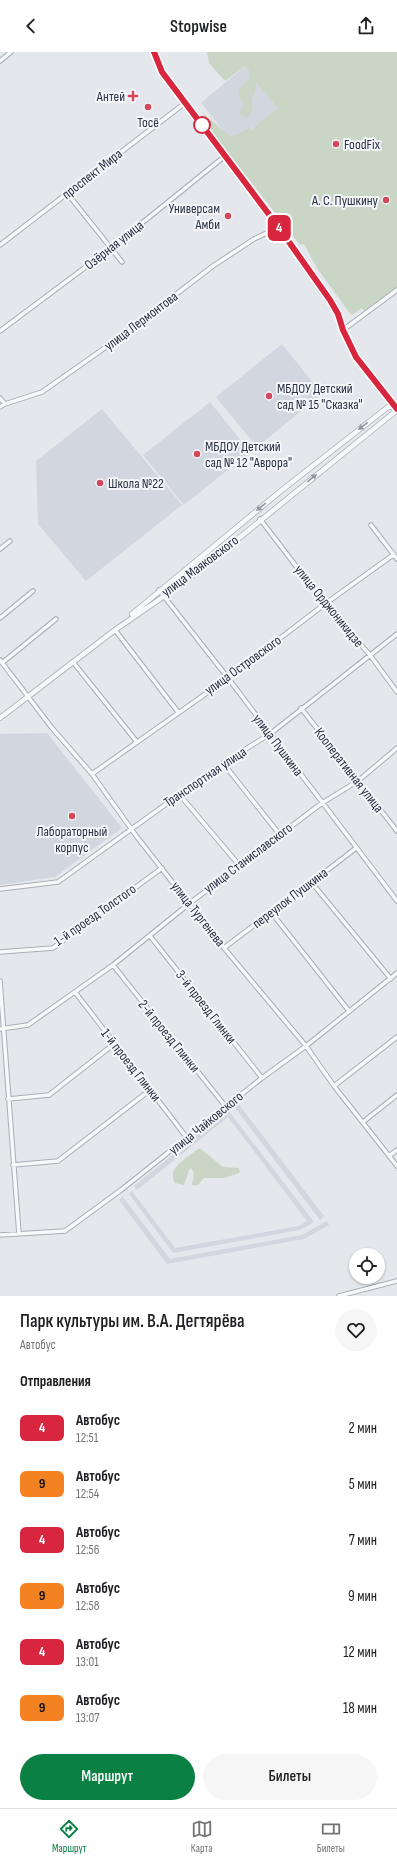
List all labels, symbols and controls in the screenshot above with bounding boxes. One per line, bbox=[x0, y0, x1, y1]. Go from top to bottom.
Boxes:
icon: back bbox=[20, 15, 42, 37]
icon: share bbox=[355, 15, 377, 37]
text: Stopwise bbox=[170, 16, 227, 37]
place label: Антей bbox=[96, 88, 125, 105]
marker: Антей bbox=[128, 91, 138, 101]
marker: Тосё bbox=[143, 102, 153, 112]
place label: Тосё bbox=[137, 114, 159, 131]
unlabelled marker bbox=[193, 116, 211, 134]
place label: FoodFix bbox=[344, 136, 381, 153]
marker: FoodFix bbox=[331, 139, 341, 149]
street label: проспект Мира bbox=[58, 145, 126, 203]
place label: А. С. Пушкину bbox=[311, 192, 379, 209]
marker: А. С. Пушкину bbox=[381, 195, 391, 205]
place label: Универсам Амби bbox=[169, 200, 220, 233]
marker: Универсам Амби bbox=[223, 211, 233, 221]
line badge: 4 bbox=[266, 215, 292, 241]
street label: Озёрная улица bbox=[81, 217, 147, 273]
text: 4 bbox=[276, 219, 282, 236]
street label: улица Лермонтова bbox=[101, 288, 181, 354]
place label: МБДОУ Детский сад № 15 "Сказка" bbox=[277, 380, 363, 413]
marker: МБДОУ Детский сад № 15 "Сказка" bbox=[264, 391, 274, 401]
one-way arrow bbox=[358, 422, 369, 431]
place label: МБДОУ Детский сад № 12 "Аврора" bbox=[205, 438, 292, 471]
marker: МБДОУ Детский сад № 12 "Аврора" bbox=[192, 449, 202, 459]
one-way arrow bbox=[306, 474, 317, 482]
place label: Школа №22 bbox=[108, 475, 164, 492]
marker: Школа №22 bbox=[95, 478, 105, 488]
one-way arrow bbox=[256, 502, 266, 511]
street label: улица Маяковского bbox=[158, 531, 242, 600]
street label: улица Орджоникидзе bbox=[291, 561, 367, 651]
street label: улица Островского bbox=[201, 631, 285, 699]
street label: улица Пушкина bbox=[249, 711, 307, 779]
street label: Кооперативная улица bbox=[311, 724, 387, 816]
street label: Транспортная улица bbox=[160, 743, 250, 811]
marker: Лабораторный корпус bbox=[67, 811, 77, 821]
street label: улица Станиславского bbox=[200, 819, 296, 897]
place label: Лабораторный корпус bbox=[37, 823, 107, 856]
street label: переулок Пушкина bbox=[249, 864, 331, 932]
street label: улица Тургенева bbox=[167, 878, 229, 950]
street label: 1-й проезд Толстого bbox=[51, 880, 140, 950]
street label: 3-й проезд Глинки bbox=[172, 967, 240, 1047]
street label: 2-й проезд Глинки bbox=[135, 996, 204, 1076]
street label: 1-й проезд Глинки bbox=[97, 1025, 165, 1105]
street label: улица Чайковского bbox=[165, 1088, 247, 1158]
map controls bbox=[349, 1248, 385, 1284]
button: locate bbox=[349, 1248, 385, 1284]
button: heart bbox=[335, 1309, 377, 1351]
text: Парк культуры им. В.А. Дегтярёва bbox=[20, 1310, 245, 1333]
text: Автобус bbox=[20, 1337, 56, 1353]
text: Отправления bbox=[20, 1372, 91, 1391]
text: Автобус bbox=[76, 1411, 120, 1430]
text: 4 bbox=[39, 1419, 45, 1436]
text: 2 мин bbox=[349, 1419, 377, 1438]
text: 12:51 bbox=[76, 1430, 98, 1446]
text: Автобус bbox=[76, 1467, 120, 1486]
text: 9 bbox=[39, 1475, 45, 1492]
text: 5 мин bbox=[349, 1475, 377, 1494]
text: 12:54 bbox=[76, 1486, 99, 1502]
text: Автобус bbox=[76, 1523, 120, 1542]
text: 4 bbox=[39, 1531, 45, 1548]
text: 7 мин bbox=[349, 1531, 377, 1550]
text: 12:56 bbox=[76, 1542, 99, 1558]
text: Автобус bbox=[76, 1579, 120, 1598]
text: 9 bbox=[39, 1587, 45, 1604]
text: 9 мин bbox=[348, 1587, 377, 1606]
text: 12:58 bbox=[76, 1598, 99, 1614]
text: Автобус bbox=[76, 1635, 120, 1654]
text: 4 bbox=[39, 1643, 45, 1660]
text: 12 мин bbox=[343, 1643, 377, 1662]
text: 13:01 bbox=[76, 1654, 99, 1670]
text: Автобус bbox=[76, 1691, 120, 1710]
text: 9 bbox=[39, 1699, 45, 1716]
text: 18 мин bbox=[343, 1699, 377, 1718]
text: 13:07 bbox=[76, 1710, 99, 1726]
button: Маршрут bbox=[20, 1754, 195, 1800]
button: Билеты bbox=[203, 1754, 377, 1800]
tab: Маршрут bbox=[52, 1818, 87, 1855]
tab: Карта bbox=[191, 1818, 213, 1855]
tab: Билеты bbox=[317, 1818, 345, 1855]

